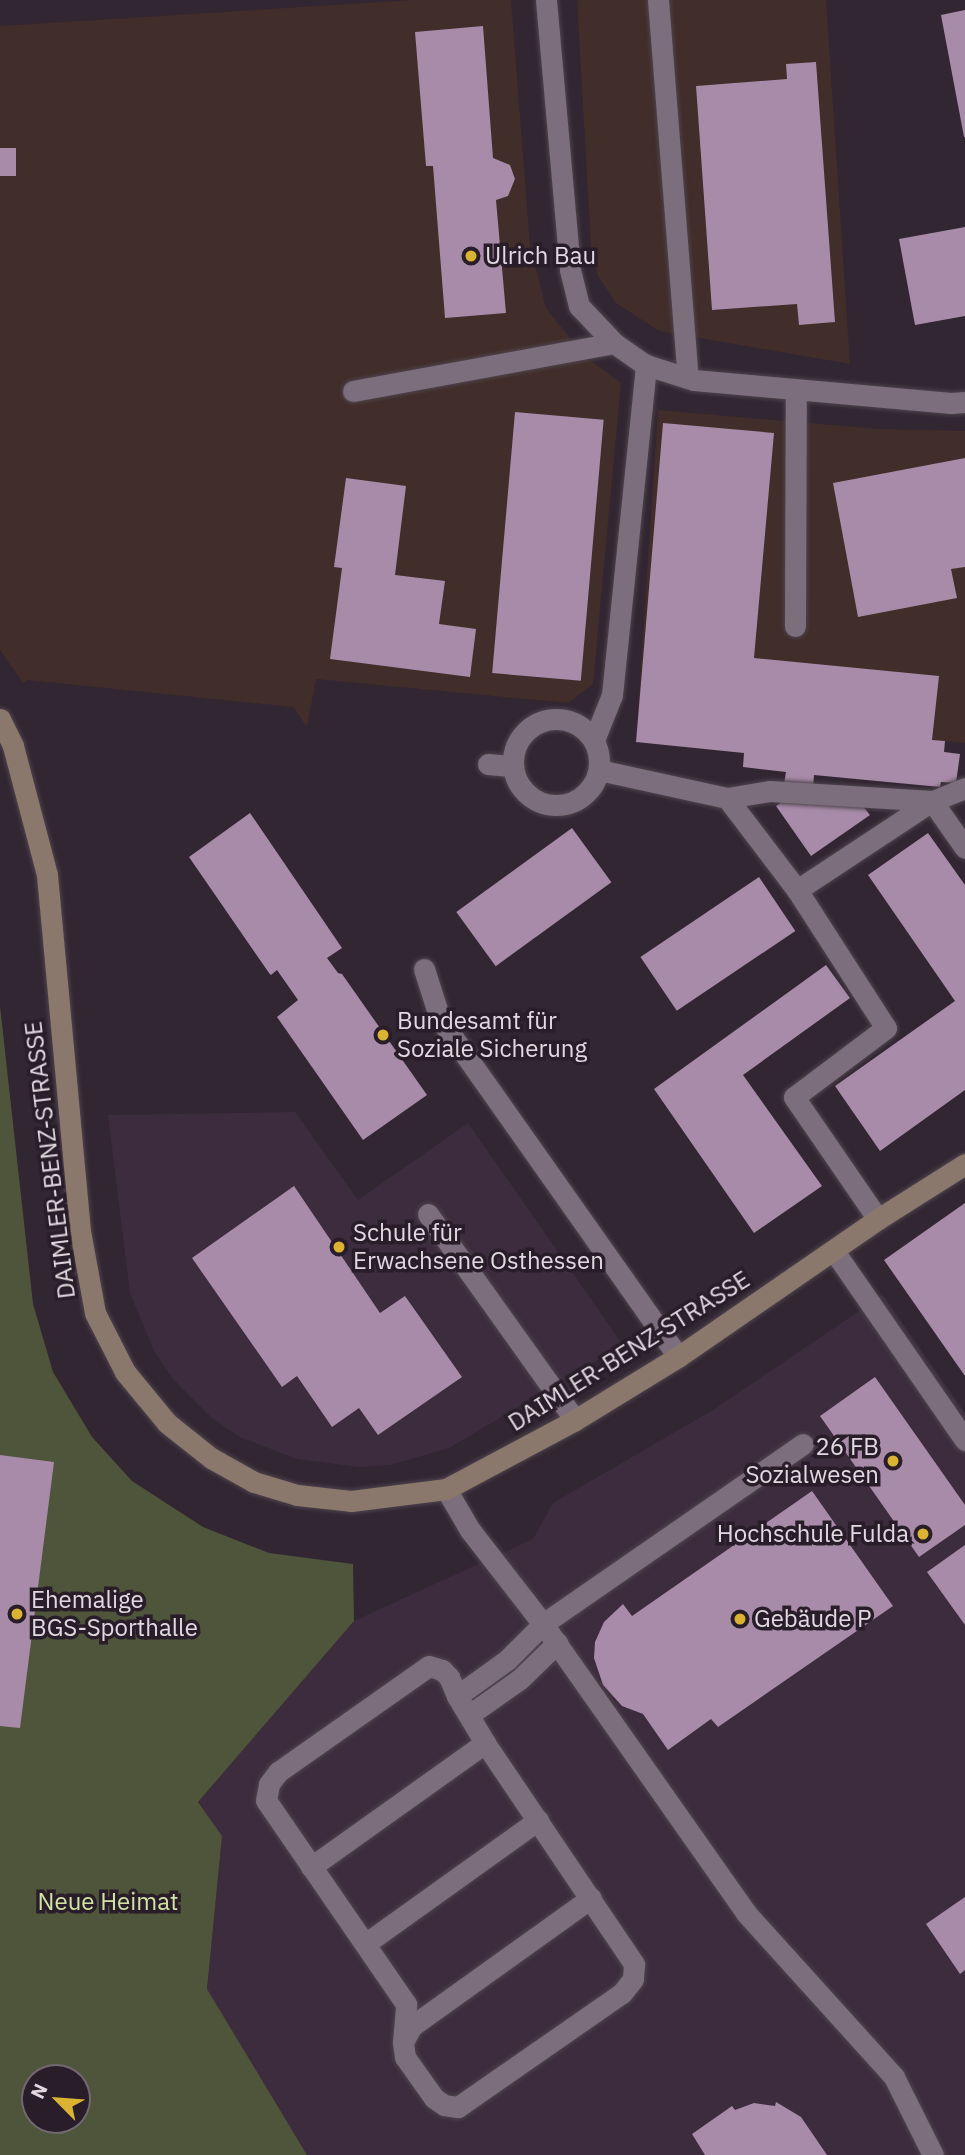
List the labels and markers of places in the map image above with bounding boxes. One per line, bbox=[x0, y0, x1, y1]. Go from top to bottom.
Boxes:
place label: Ulrich Bau bbox=[485, 242, 596, 270]
marker: Ulrich Bau bbox=[463, 248, 479, 264]
place label: Bundesamt für Soziale Sicherung bbox=[397, 1007, 587, 1063]
marker: Bundesamt für Soziale Sicherung bbox=[375, 1027, 391, 1043]
place label: Schule für Erwachsene Osthessen bbox=[353, 1219, 604, 1275]
marker: Schule für Erwachsene Osthessen bbox=[331, 1239, 347, 1255]
place label: 26 FB Sozialwesen bbox=[745, 1433, 879, 1489]
marker: 26 FB Sozialwesen bbox=[885, 1453, 901, 1469]
place label: Hochschule Fulda bbox=[717, 1520, 909, 1548]
marker: Hochschule Fulda bbox=[915, 1526, 931, 1542]
place label: Ehemalige BGS-Sporthalle bbox=[31, 1586, 198, 1642]
place label: Gebäude P bbox=[754, 1605, 872, 1633]
marker: Ehemalige BGS-Sporthalle bbox=[9, 1606, 25, 1622]
marker: Gebäude P bbox=[732, 1611, 748, 1627]

